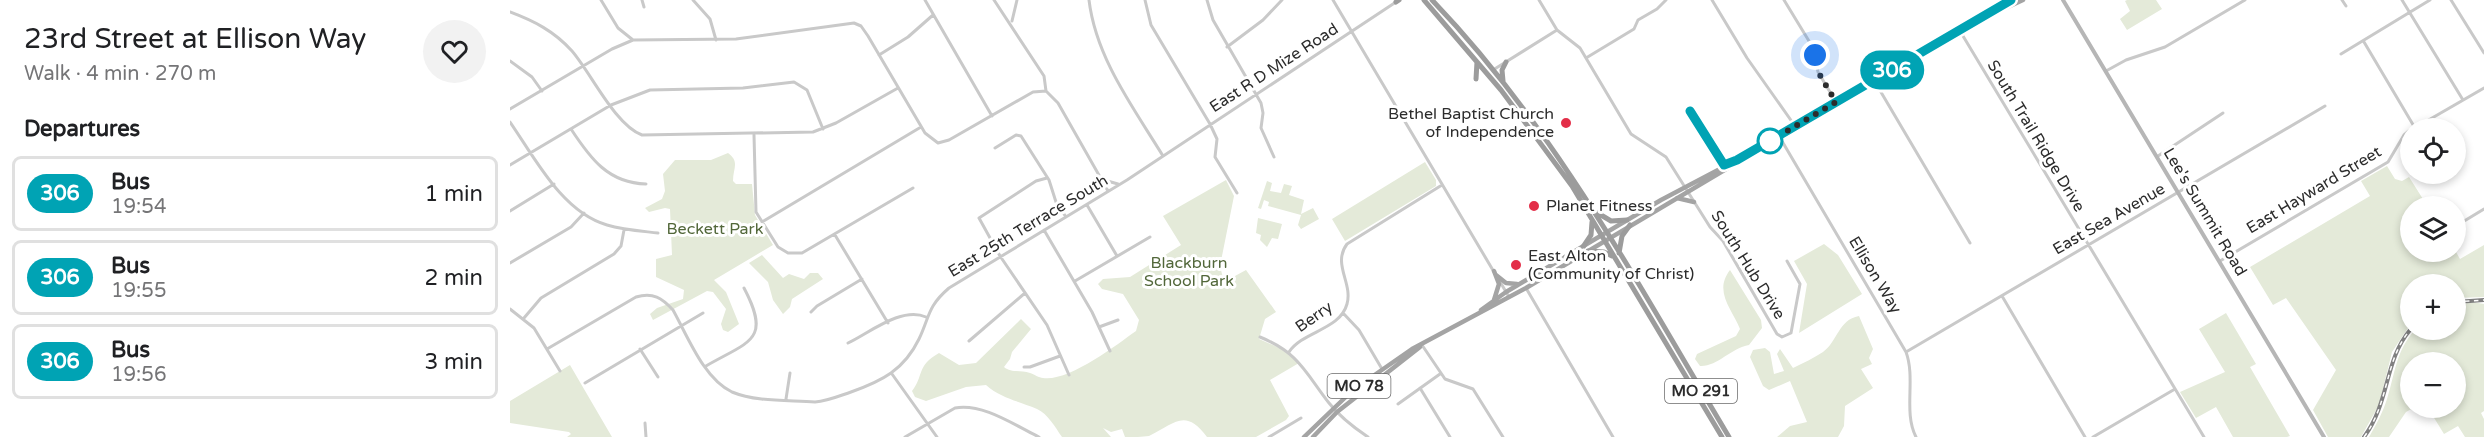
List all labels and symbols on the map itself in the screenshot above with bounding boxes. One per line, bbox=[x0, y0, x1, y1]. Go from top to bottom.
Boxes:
street label: East R D Mize Road bbox=[1206, 19, 1342, 117]
your location bbox=[1800, 40, 1830, 70]
line badge: 306 bbox=[1858, 50, 1926, 90]
street label: South Trail Ridge Drive bbox=[1983, 56, 2089, 216]
place label: Bethel Baptist Church of Independence bbox=[1388, 104, 1554, 142]
marker: Bethel Baptist Church of Independence bbox=[1559, 116, 1573, 130]
unlabelled marker bbox=[1757, 128, 1783, 154]
street label: East Hayward Street bbox=[2243, 142, 2385, 238]
street label: Lee's Summit Road bbox=[2159, 144, 2251, 280]
street label: East 25th Terrace South bbox=[944, 170, 1112, 282]
street label: East Sea Avenue bbox=[2049, 179, 2169, 259]
place label: Planet Fitness bbox=[1546, 196, 1653, 216]
marker: Planet Fitness bbox=[1527, 199, 1541, 213]
street label: South Hub Drive bbox=[1706, 207, 1790, 323]
park label: Beckett Park bbox=[667, 219, 764, 239]
street label: Ellison Way bbox=[1844, 233, 1906, 318]
place label: East Alton (Community of Christ) bbox=[1528, 246, 1694, 284]
park label: Blackburn School Park bbox=[1144, 253, 1234, 291]
marker: East Alton (Community of Christ) bbox=[1509, 258, 1523, 272]
street label: Berry bbox=[1292, 297, 1337, 337]
road number: MO 78 bbox=[1328, 374, 1390, 398]
road number: MO 291 bbox=[1665, 379, 1737, 403]

